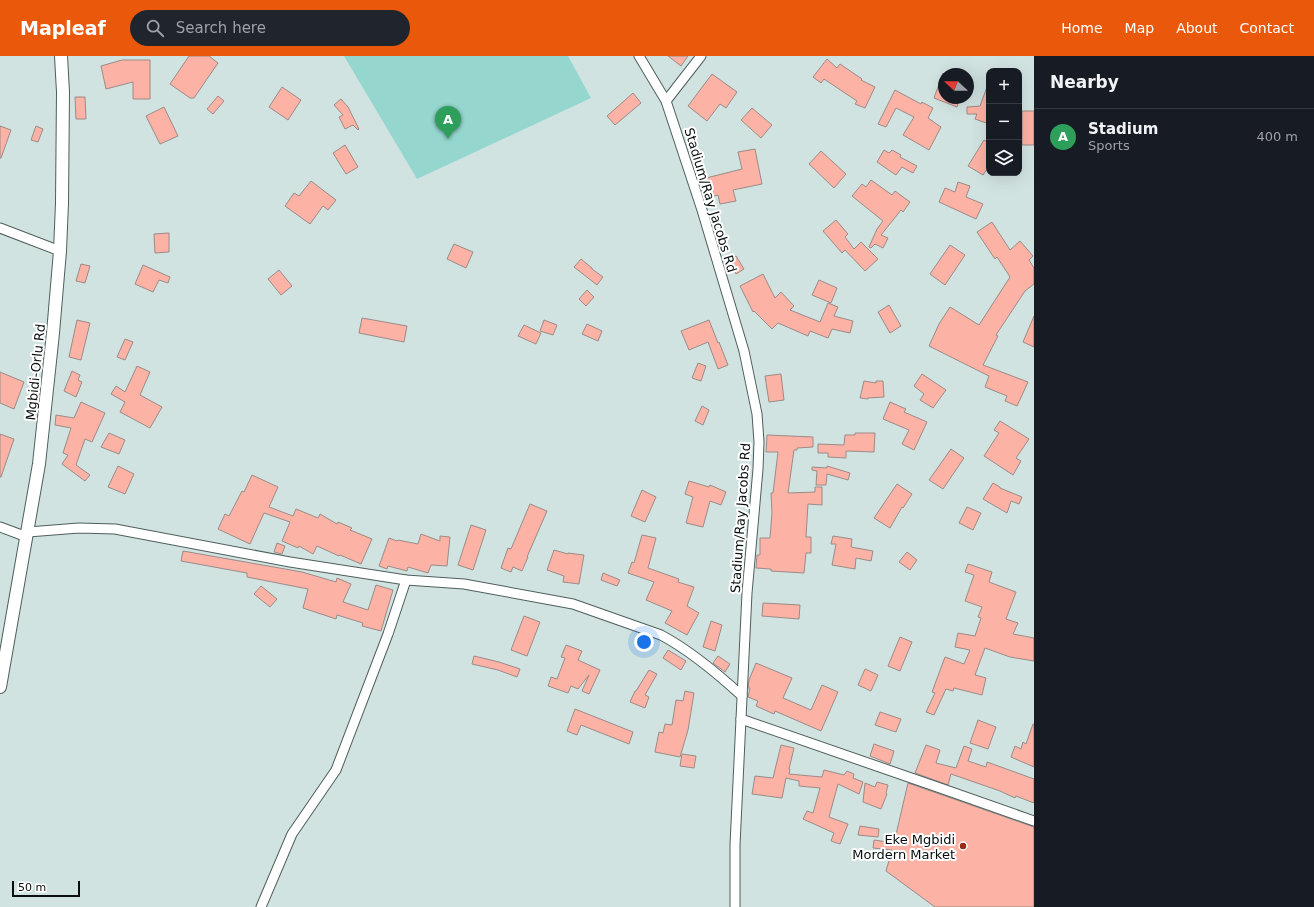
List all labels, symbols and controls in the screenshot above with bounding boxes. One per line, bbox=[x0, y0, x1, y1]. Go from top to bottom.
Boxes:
search box bbox=[130, 10, 410, 46]
text: Mapleaf bbox=[20, 17, 106, 39]
icon: search bbox=[144, 17, 166, 39]
text: Search here bbox=[176, 19, 266, 37]
text: Home bbox=[1061, 20, 1103, 36]
text: Map bbox=[1125, 20, 1154, 36]
text: About bbox=[1176, 20, 1218, 36]
text: Contact bbox=[1240, 20, 1294, 36]
north arrow bbox=[938, 68, 974, 104]
map controls bbox=[986, 68, 1022, 176]
button: + bbox=[986, 68, 1022, 104]
text: Nearby bbox=[1050, 72, 1119, 92]
button: − bbox=[986, 104, 1022, 140]
pin: A bbox=[435, 106, 461, 139]
text: Stadium bbox=[1088, 120, 1158, 138]
street label: Stadium/Ray Jacobs Rd bbox=[681, 126, 740, 274]
text: A bbox=[1058, 129, 1068, 144]
text: 400 m bbox=[1256, 129, 1298, 144]
text: Sports bbox=[1088, 138, 1130, 153]
button: layers bbox=[986, 140, 1022, 176]
street label: Mgbidi-Orlu Rd bbox=[23, 323, 48, 421]
street label: Stadium/Ray Jacobs Rd bbox=[728, 443, 753, 594]
your location bbox=[634, 632, 654, 652]
place label: Eke Mgbidi Mordern Market bbox=[852, 832, 955, 862]
marker: Eke Mgbidi Mordern Market bbox=[958, 841, 968, 851]
scale bar bbox=[12, 879, 80, 898]
text: 50 m bbox=[18, 881, 46, 894]

